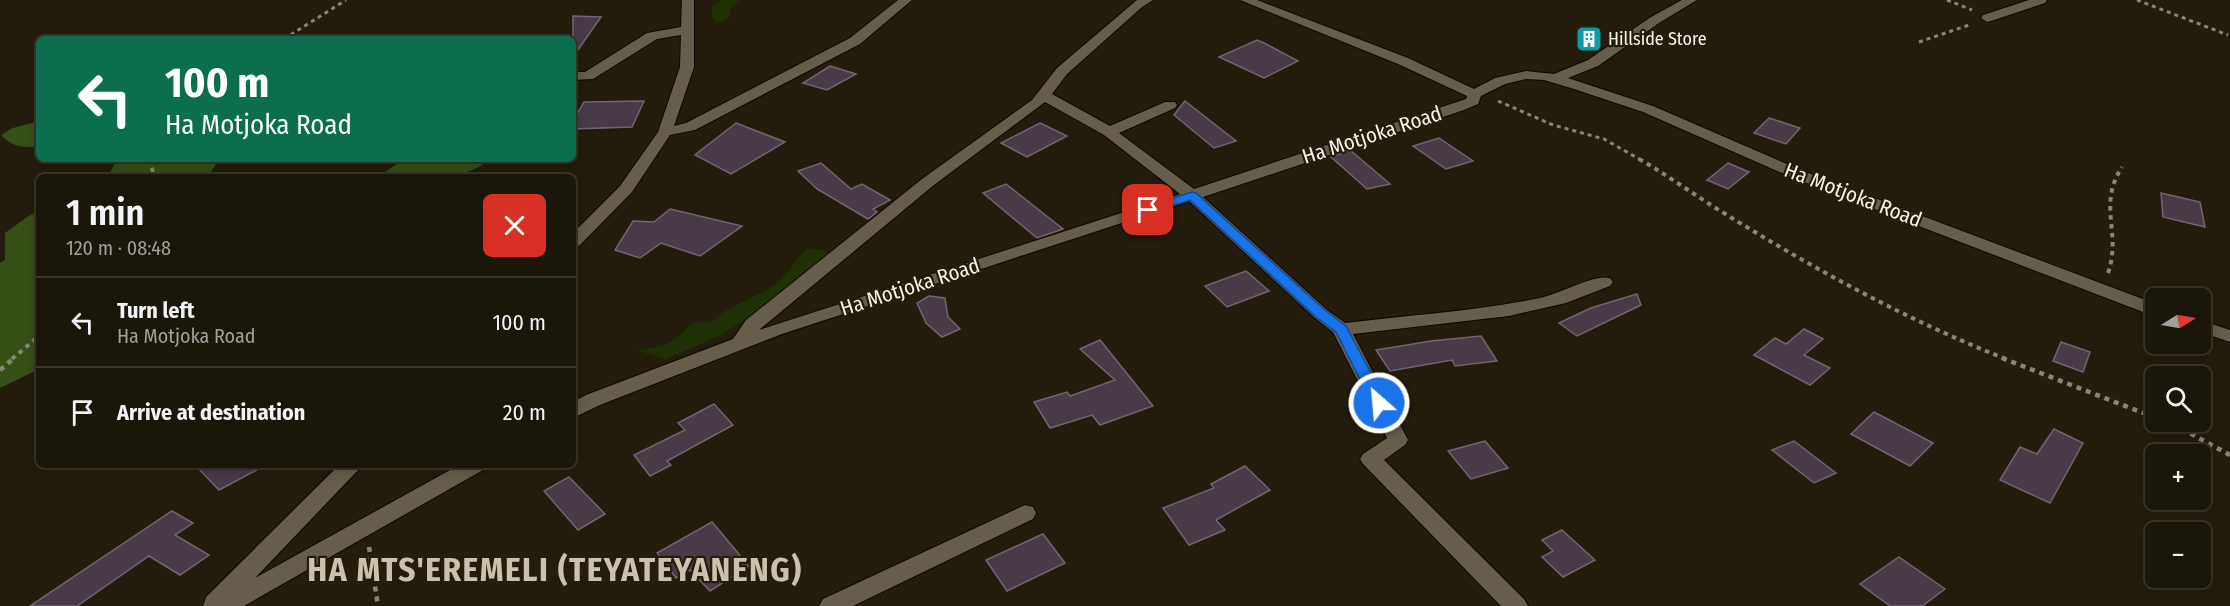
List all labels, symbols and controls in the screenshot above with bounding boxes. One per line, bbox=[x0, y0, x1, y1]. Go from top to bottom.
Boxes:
building icon: Hillside Store bbox=[1574, 24, 1604, 54]
place label: Hillside Store bbox=[1608, 28, 1707, 50]
text: 100 m bbox=[165, 58, 269, 108]
icon: left bbox=[66, 60, 144, 138]
street label: Ha Motjoka Road bbox=[1299, 100, 1445, 170]
text: Ha Motjoka Road bbox=[165, 109, 352, 141]
street label: Ha Motjoka Road bbox=[1780, 157, 1926, 233]
pin bbox=[1122, 184, 1173, 235]
text: 1 min bbox=[66, 191, 144, 235]
icon: arrive bbox=[1131, 193, 1164, 226]
button: close bbox=[483, 194, 546, 257]
text: 120 m · 08:48 bbox=[66, 236, 171, 260]
street label: Ha Motjoka Road bbox=[837, 252, 983, 322]
north arrow bbox=[2145, 288, 2211, 354]
map controls bbox=[2145, 288, 2211, 588]
text: Turn left bbox=[117, 297, 195, 324]
icon: left bbox=[66, 306, 99, 339]
text: 100 m bbox=[492, 309, 546, 336]
text: Ha Motjoka Road bbox=[117, 324, 255, 348]
button: search bbox=[2145, 366, 2211, 432]
position arrow bbox=[1347, 371, 1411, 435]
icon: arrive bbox=[66, 396, 99, 429]
text: Arrive at destination bbox=[117, 399, 305, 426]
text: 20 m bbox=[503, 399, 546, 426]
button: + bbox=[2145, 444, 2211, 510]
button: − bbox=[2145, 522, 2211, 588]
district label: HA MTS'EREMELI (TEYATEYANENG) bbox=[307, 550, 803, 590]

